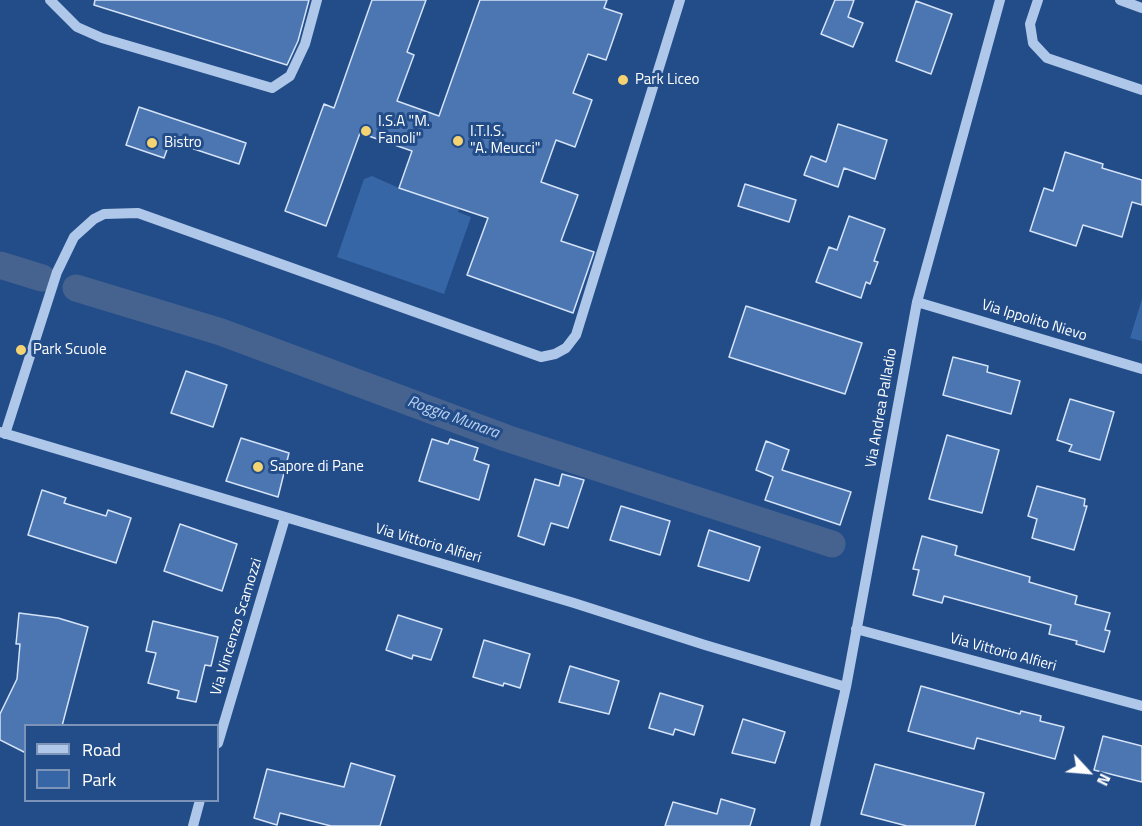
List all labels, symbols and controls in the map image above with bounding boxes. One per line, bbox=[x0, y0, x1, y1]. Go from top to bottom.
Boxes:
place label: Park Liceo bbox=[635, 71, 699, 89]
marker: Park Liceo bbox=[616, 73, 630, 87]
place label: I.S.A "M. Fanoli" bbox=[378, 113, 430, 148]
place label: I.T.I.S. "A. Meucci" bbox=[470, 123, 540, 158]
marker: I.S.A "M. Fanoli" bbox=[359, 124, 373, 138]
place label: Bistro bbox=[164, 134, 202, 152]
marker: I.T.I.S. "A. Meucci" bbox=[451, 134, 465, 148]
marker: Bistro bbox=[145, 136, 159, 150]
street label: Via Ippolito Nievo bbox=[979, 296, 1089, 346]
place label: Park Scuole bbox=[33, 341, 107, 359]
marker: Park Scuole bbox=[14, 343, 28, 357]
street label: Via Andrea Palladio bbox=[863, 347, 901, 469]
water label: Roggia Munara bbox=[405, 393, 501, 443]
place label: Sapore di Pane bbox=[270, 458, 364, 476]
marker: Sapore di Pane bbox=[251, 460, 265, 474]
street label: Via Vittorio Alfieri bbox=[373, 520, 483, 568]
street label: Via Vincenzo Scamozzi bbox=[208, 556, 266, 698]
street label: Via Vittorio Alfieri bbox=[948, 630, 1058, 676]
legend bbox=[24, 724, 219, 802]
text: Road bbox=[82, 736, 121, 763]
north arrow bbox=[1058, 742, 1118, 802]
text: Park bbox=[82, 766, 116, 793]
text: N bbox=[1091, 770, 1117, 790]

